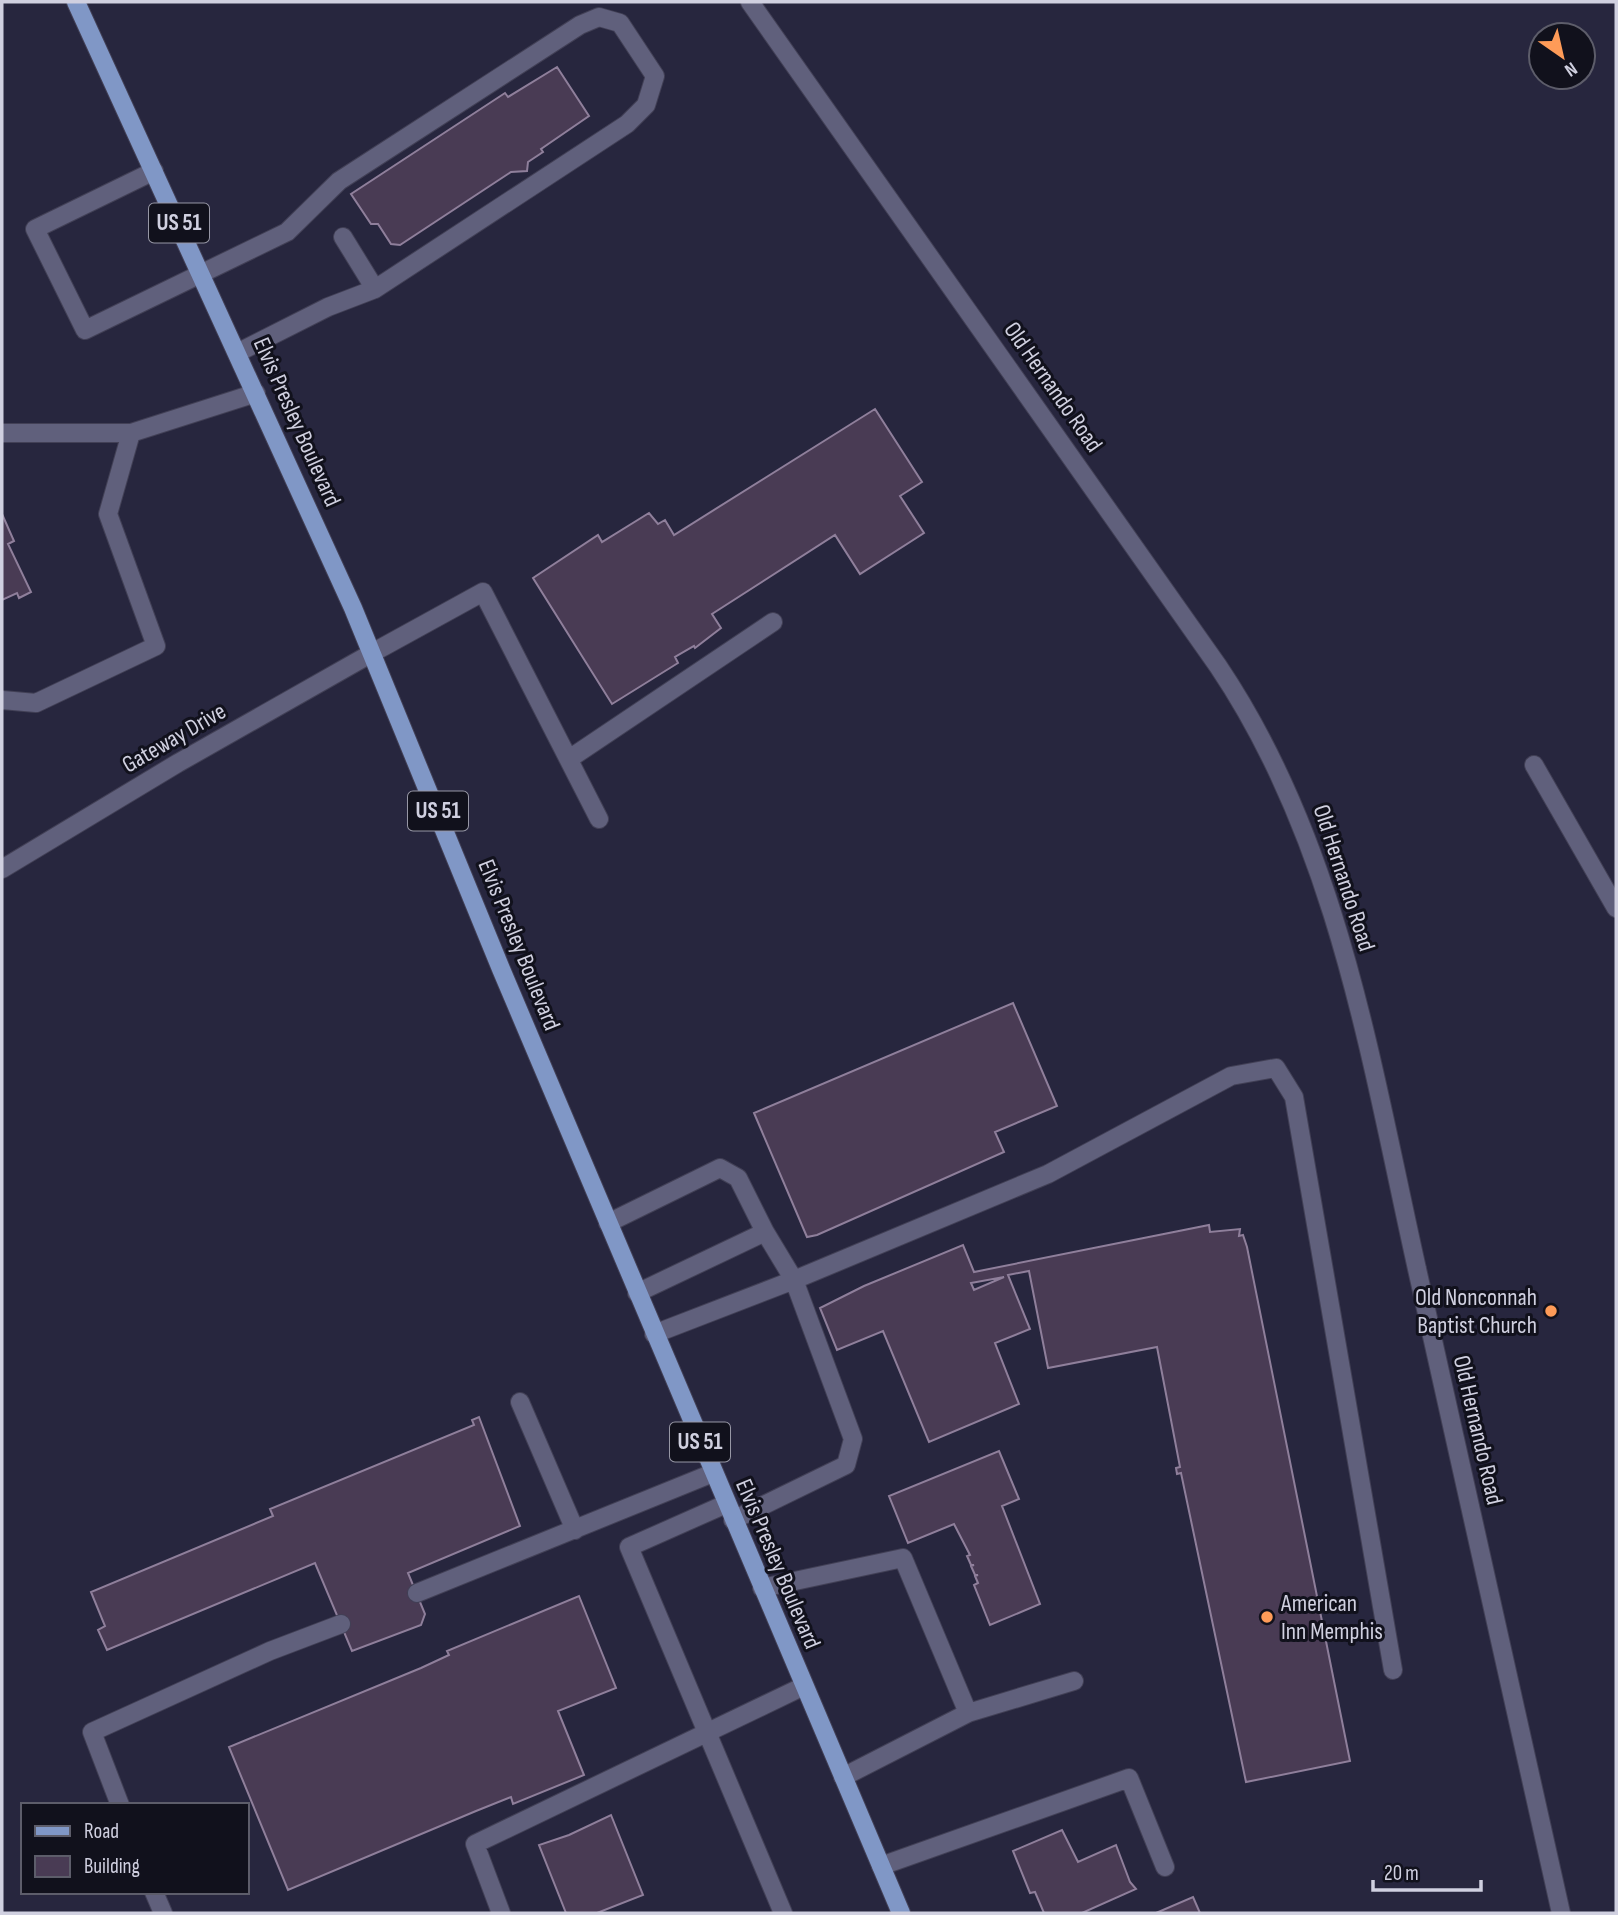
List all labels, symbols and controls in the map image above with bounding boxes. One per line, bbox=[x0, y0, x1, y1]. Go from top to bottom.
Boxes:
north arrow bbox=[1527, 21, 1597, 91]
text: N bbox=[1560, 56, 1581, 81]
road number: US 51 bbox=[149, 204, 209, 243]
street label: Old Hernando Road bbox=[997, 316, 1109, 458]
street label: Elvis Presley Boulevard bbox=[247, 333, 347, 511]
street label: Gateway Drive bbox=[117, 697, 231, 779]
road number: US 51 bbox=[408, 792, 468, 831]
street label: Old Hernando Road bbox=[1307, 801, 1381, 955]
street label: Elvis Presley Boulevard bbox=[472, 855, 566, 1035]
place label: Old Nonconnah Baptist Church bbox=[1415, 1283, 1537, 1340]
marker: Old Nonconnah Baptist Church bbox=[1543, 1303, 1559, 1319]
street label: Old Hernando Road bbox=[1447, 1352, 1509, 1508]
road number: US 51 bbox=[670, 1422, 730, 1462]
street label: Elvis Presley Boulevard bbox=[729, 1475, 827, 1653]
place label: American Inn Memphis bbox=[1280, 1589, 1383, 1646]
marker: American Inn Memphis bbox=[1259, 1609, 1275, 1625]
legend bbox=[21, 1803, 248, 1894]
text: Road bbox=[84, 1819, 119, 1844]
scale bar bbox=[1373, 1848, 1482, 1892]
text: Building bbox=[84, 1854, 140, 1879]
text: 20 m bbox=[1384, 1861, 1419, 1886]

